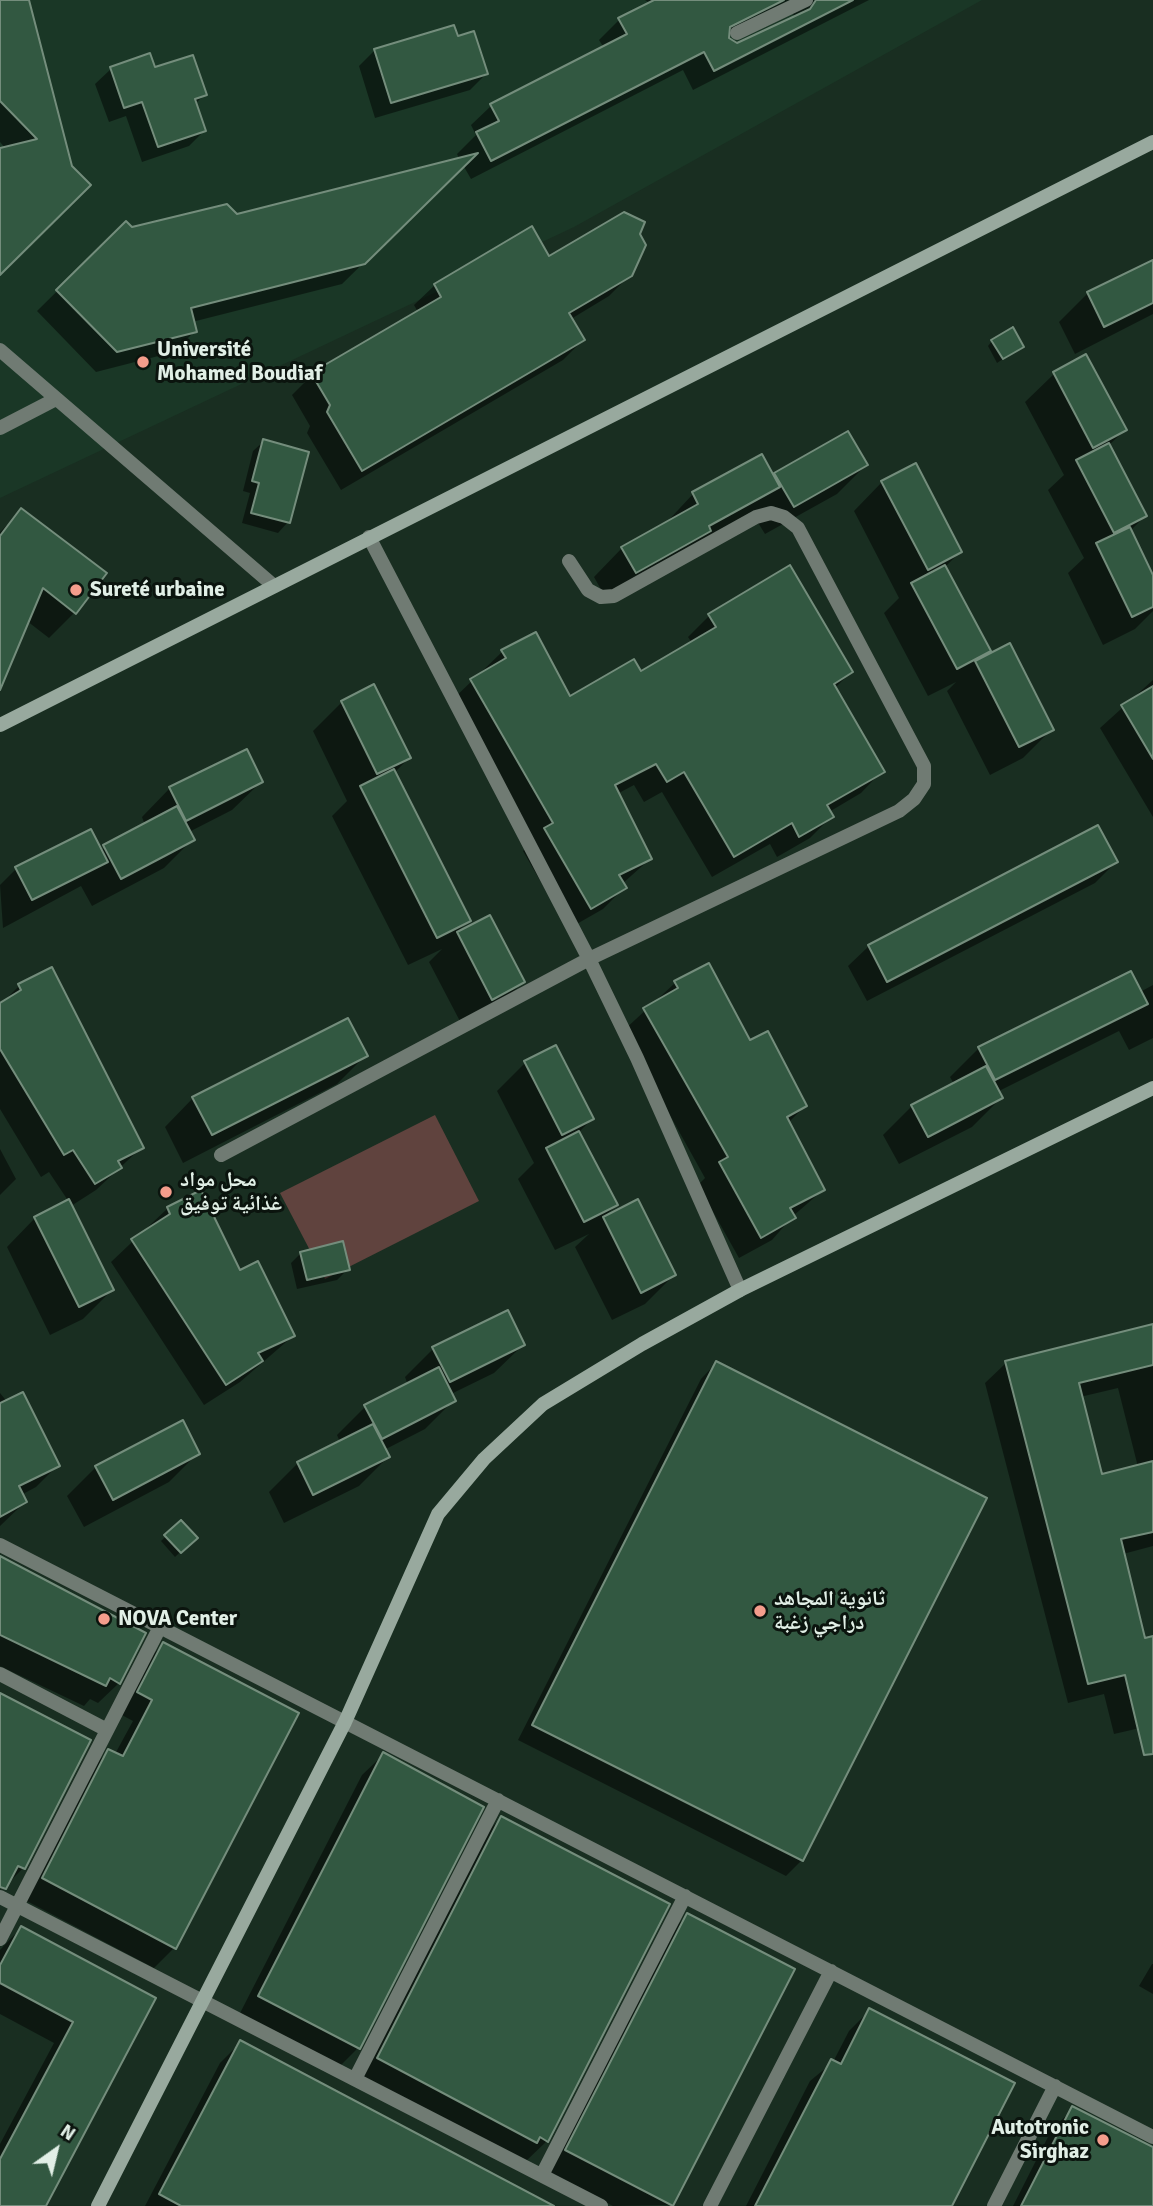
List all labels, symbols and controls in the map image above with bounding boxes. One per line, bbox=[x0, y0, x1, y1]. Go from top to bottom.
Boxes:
place label: Université Mohamed Boudiaf bbox=[157, 337, 322, 387]
marker: Université Mohamed Boudiaf bbox=[135, 354, 151, 370]
place label: Sureté urbaine bbox=[90, 577, 225, 603]
marker: Sureté urbaine bbox=[68, 582, 84, 598]
place label: محل مواد غذائية توفيق bbox=[180, 1167, 282, 1217]
marker: محل مواد غذائية توفيق bbox=[158, 1184, 174, 1200]
place label: ثانوية المجاهد دراجي زغبة bbox=[774, 1586, 885, 1636]
marker: ثانوية المجاهد دراجي زغبة bbox=[752, 1603, 768, 1619]
place label: NOVA Center bbox=[118, 1606, 237, 1632]
marker: NOVA Center bbox=[96, 1611, 112, 1627]
north arrow bbox=[21, 2115, 91, 2185]
place label: Autotronic Sirghaz bbox=[991, 2115, 1089, 2165]
text: N bbox=[56, 2119, 80, 2146]
marker: Autotronic Sirghaz bbox=[1095, 2132, 1111, 2148]

